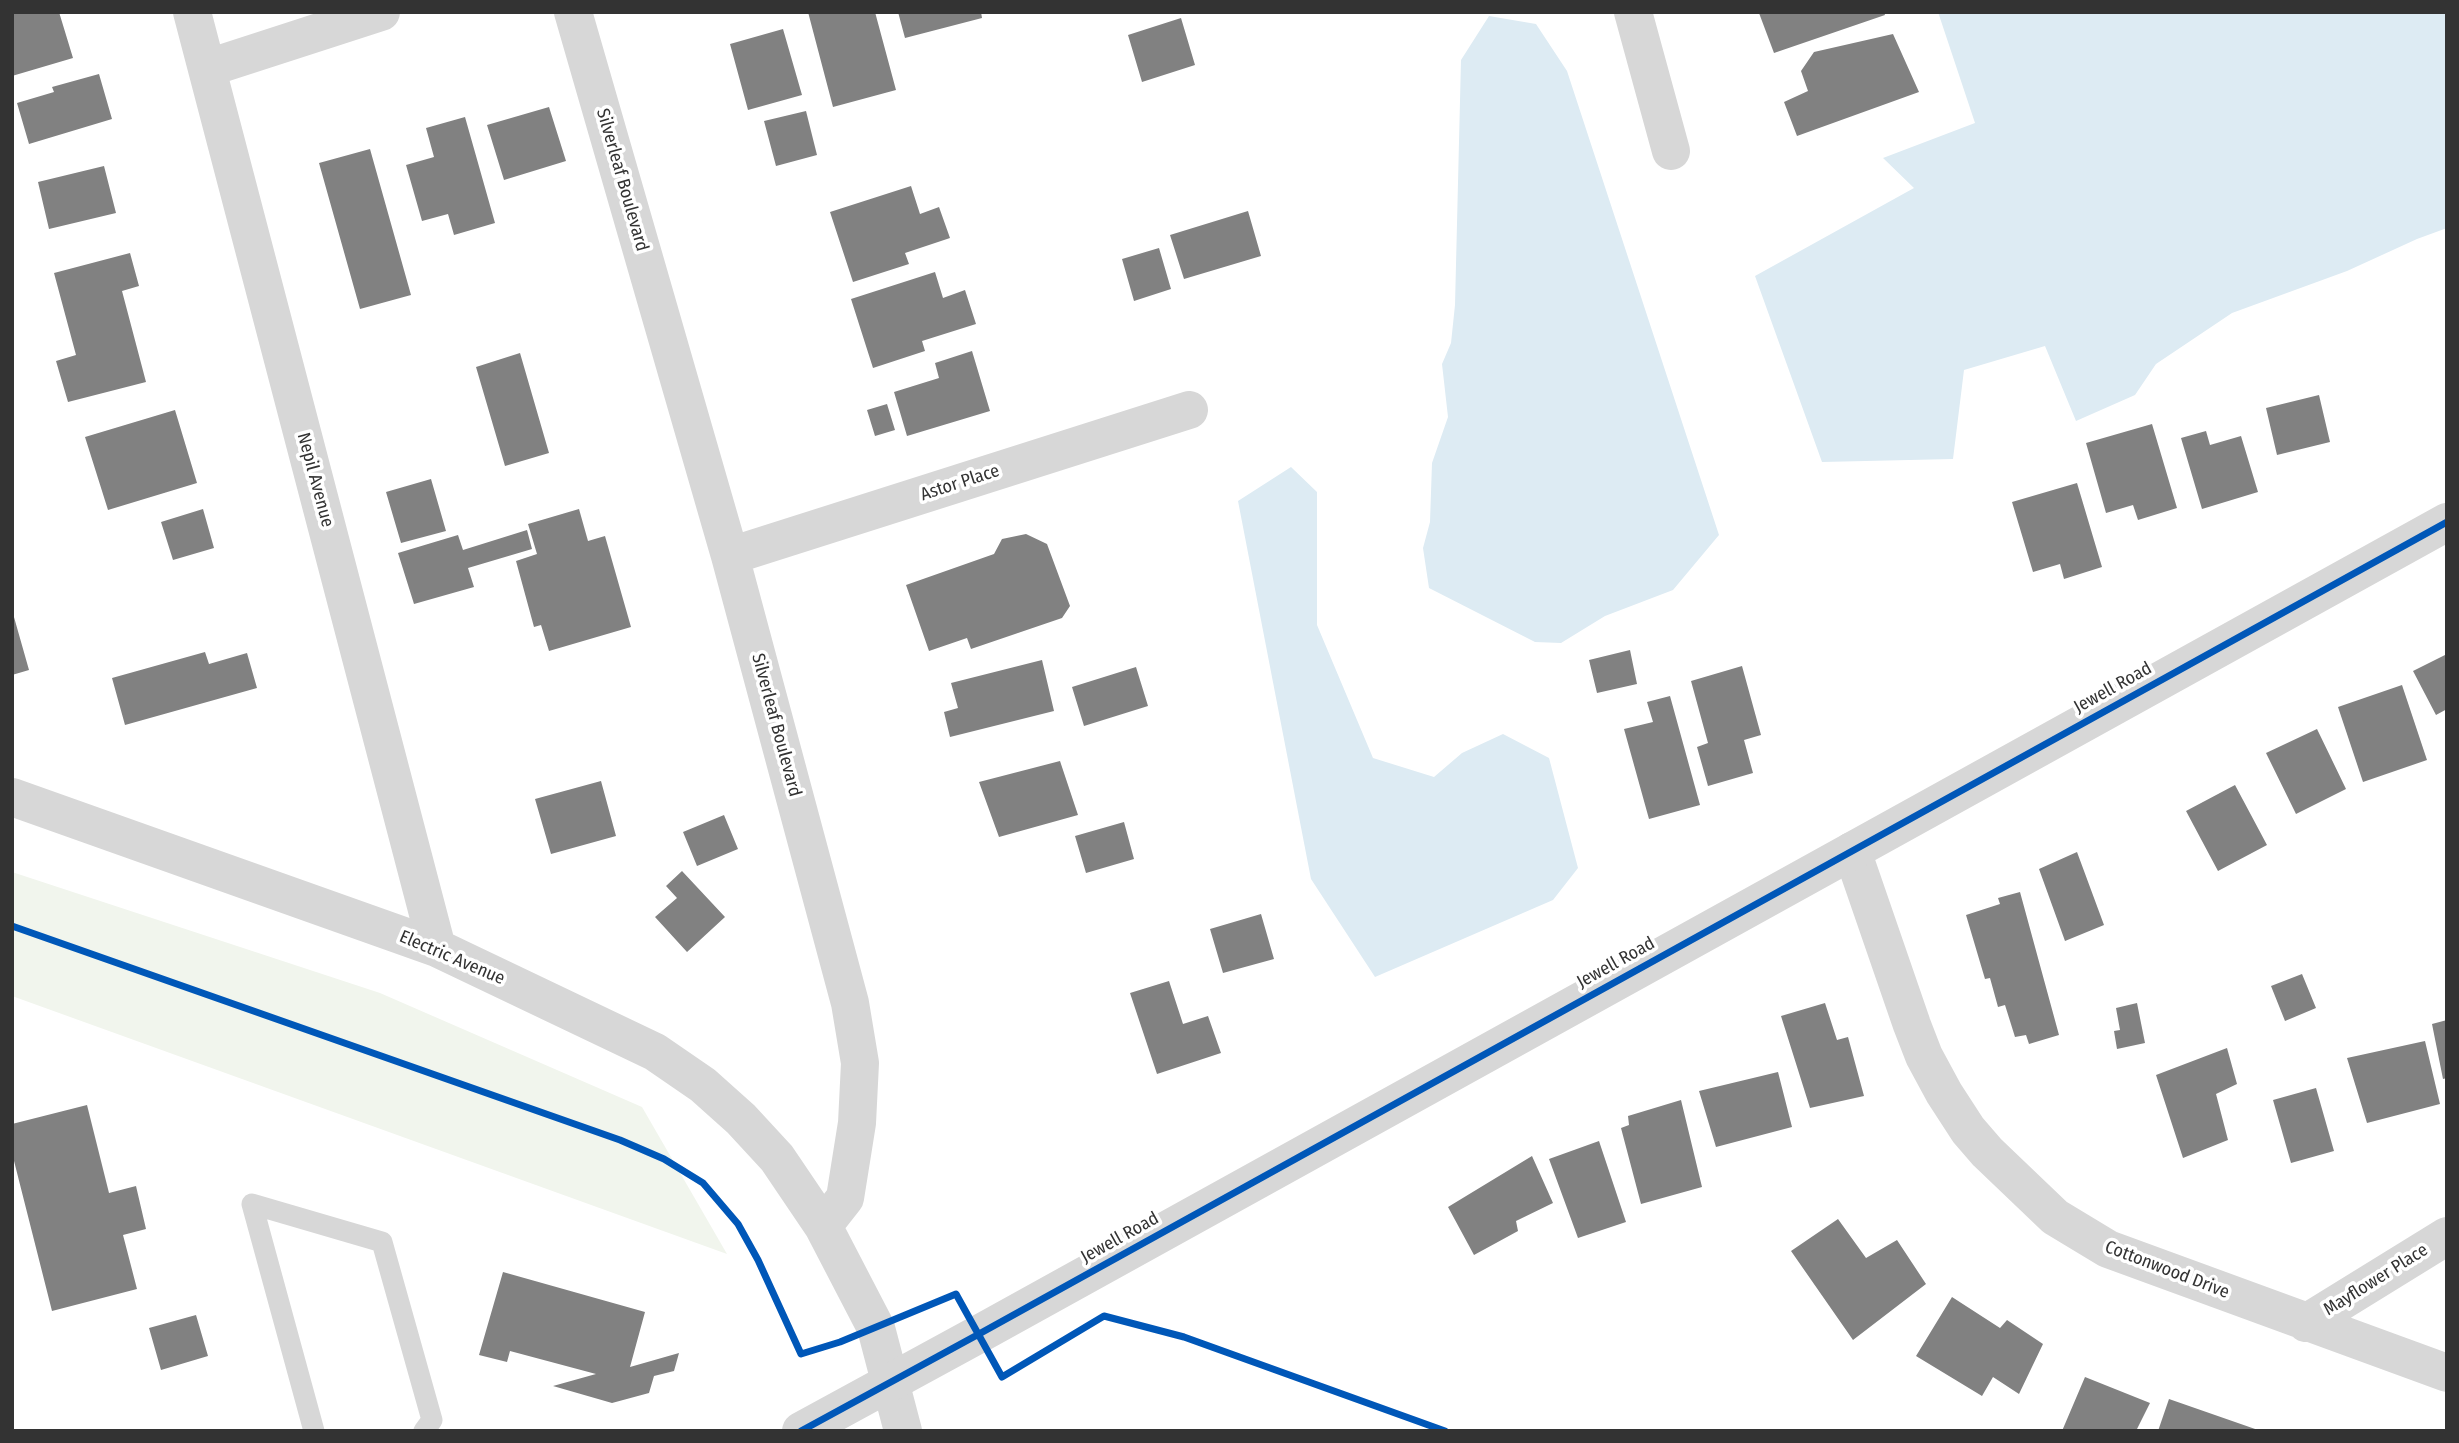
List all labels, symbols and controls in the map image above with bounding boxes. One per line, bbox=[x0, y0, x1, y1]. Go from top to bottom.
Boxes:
street label: Silverleaf Boulevard bbox=[591, 106, 653, 254]
street label: Nepil Avenue bbox=[292, 430, 338, 530]
street label: Astor Place bbox=[918, 460, 1002, 506]
street label: Silverleaf Boulevard bbox=[747, 651, 805, 799]
street label: Jewell Road bbox=[2070, 658, 2156, 718]
street label: Electric Avenue bbox=[396, 926, 508, 990]
street label: Jewell Road bbox=[1573, 933, 1659, 993]
street label: Jewell Road bbox=[1077, 1208, 1163, 1268]
street label: Cottonwood Drive bbox=[2102, 1236, 2232, 1304]
street label: Mayflower Place bbox=[2320, 1239, 2432, 1321]

